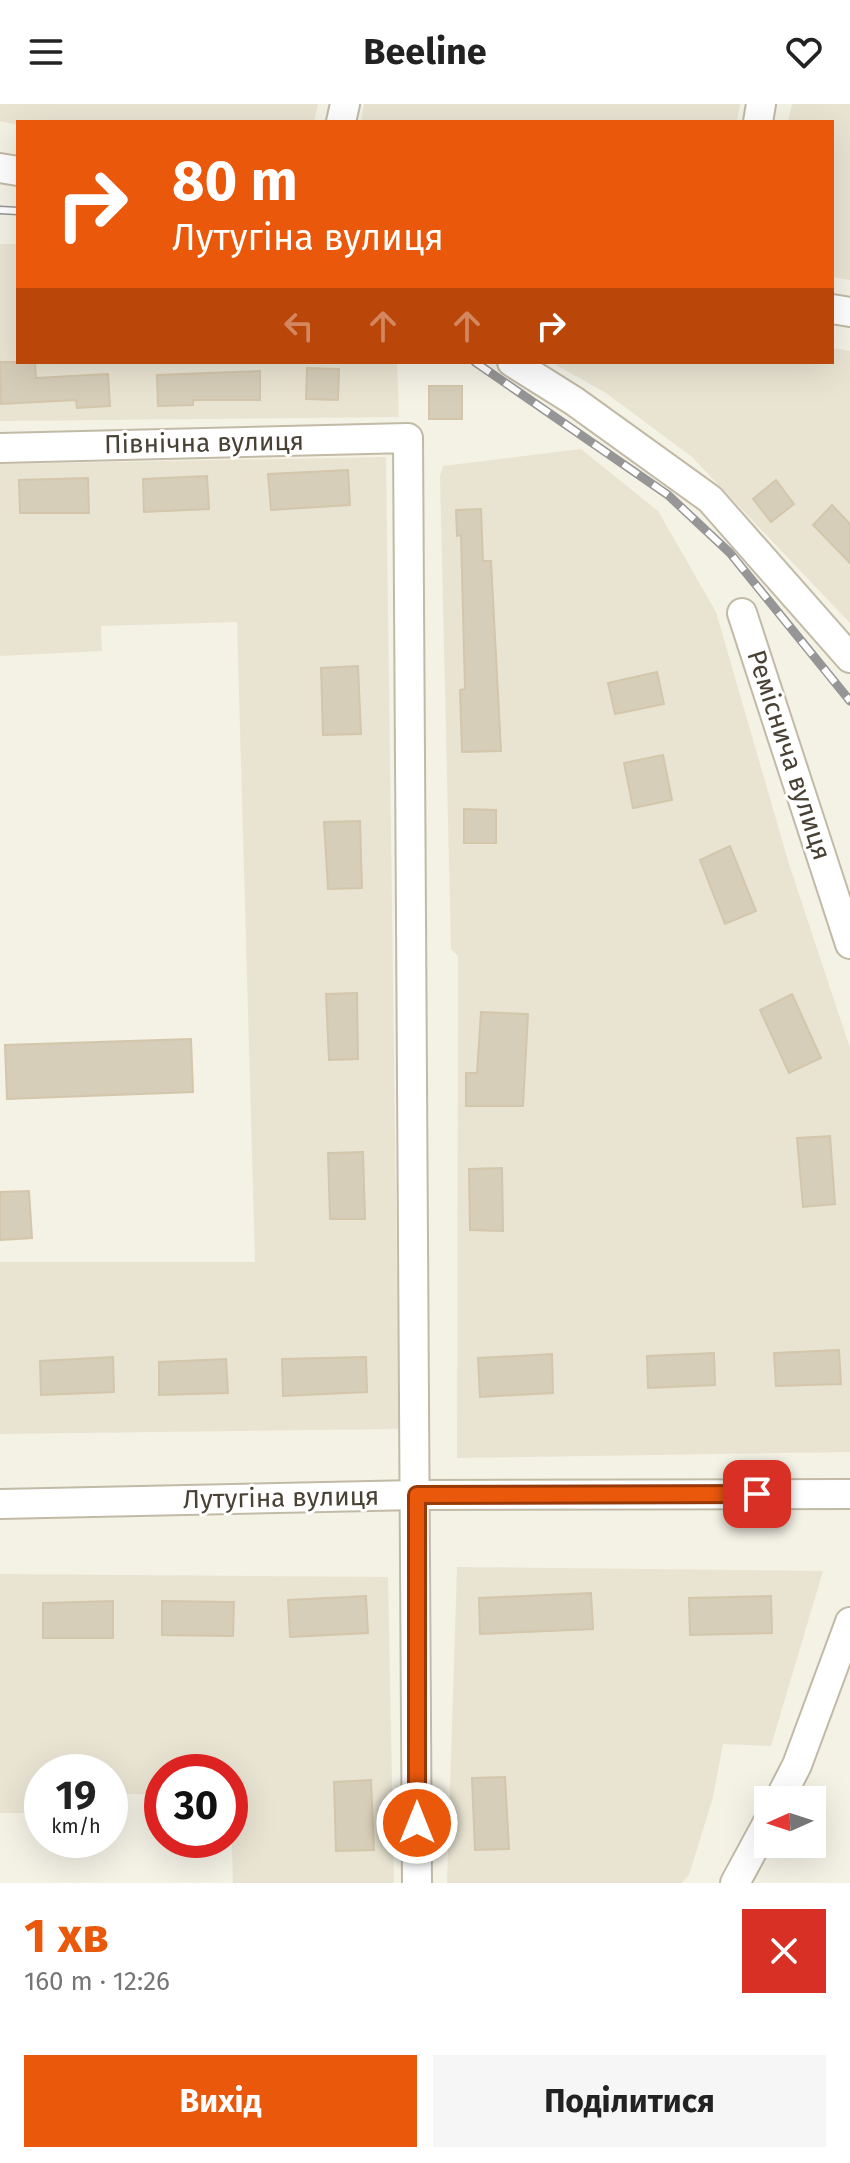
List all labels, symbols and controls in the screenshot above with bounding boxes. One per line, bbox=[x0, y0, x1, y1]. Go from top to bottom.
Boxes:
icon: menu bbox=[24, 30, 68, 74]
text: Beeline bbox=[363, 30, 487, 74]
icon: heart bbox=[782, 30, 826, 74]
text: 80 m bbox=[172, 148, 298, 215]
icon: right bbox=[40, 152, 144, 256]
text: Лутугіна вулиця bbox=[172, 216, 444, 260]
icon: left bbox=[277, 304, 321, 348]
icon: ahead bbox=[361, 304, 405, 348]
icon: ahead bbox=[445, 304, 489, 348]
icon: right bbox=[529, 304, 573, 348]
street label: Північна вулиця bbox=[104, 426, 304, 460]
street label: Реміснича вулиця bbox=[740, 646, 838, 864]
pin bbox=[723, 1460, 791, 1528]
icon: arrive bbox=[735, 1472, 779, 1516]
street label: Лутугіна вулиця bbox=[183, 1481, 379, 1515]
speed limit sign: 30 bbox=[144, 1754, 248, 1858]
text: 19 bbox=[56, 1772, 96, 1820]
position arrow bbox=[375, 1781, 459, 1865]
north arrow bbox=[754, 1786, 826, 1858]
map controls bbox=[754, 1786, 826, 1858]
text: km/h bbox=[51, 1814, 101, 1838]
text: 1 хв bbox=[24, 1907, 109, 1965]
button: close bbox=[742, 1909, 826, 1993]
text: 160 m · 12:26 bbox=[24, 1966, 170, 1997]
button: Вихід bbox=[24, 2055, 417, 2147]
button: Поділитися bbox=[433, 2055, 826, 2147]

